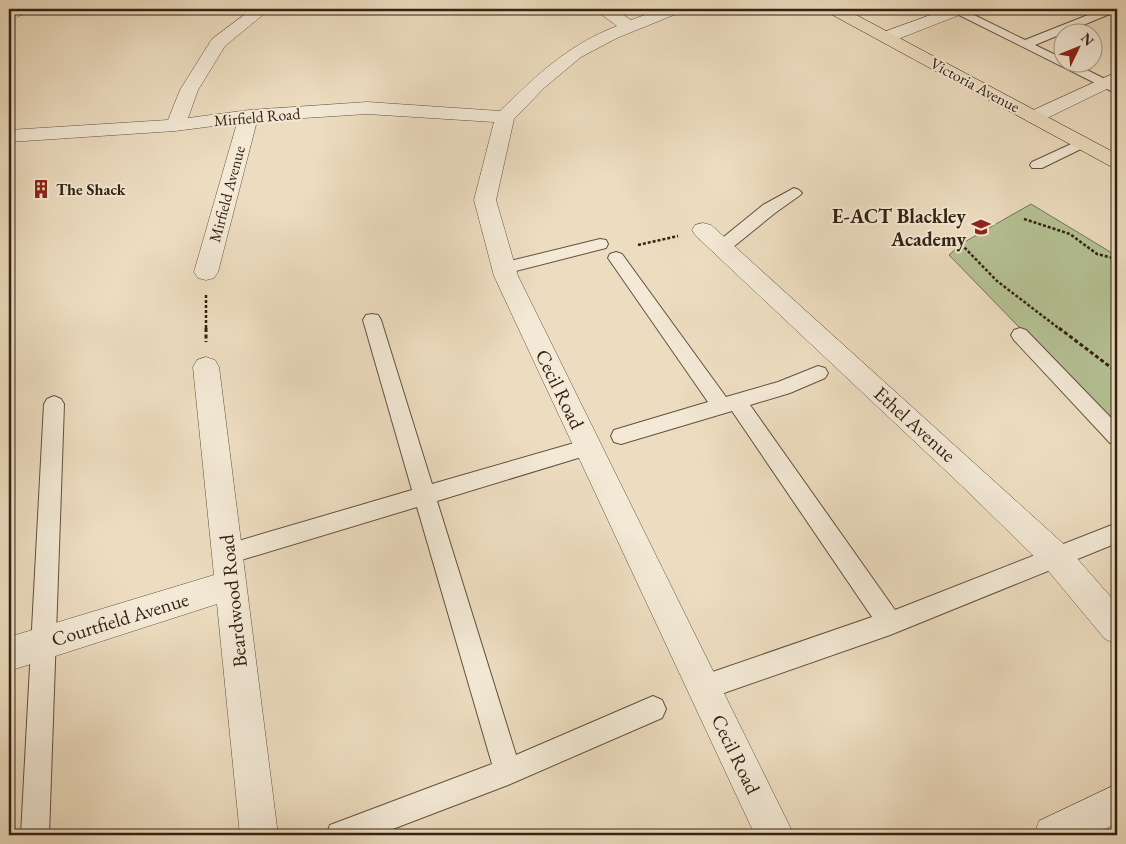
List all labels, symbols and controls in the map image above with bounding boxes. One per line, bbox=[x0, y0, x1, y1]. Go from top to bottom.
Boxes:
north arrow bbox=[1054, 22, 1104, 72]
text: N bbox=[1077, 29, 1098, 50]
street label: Victoria Avenue bbox=[927, 53, 1023, 117]
street label: Mirfield Road bbox=[213, 103, 302, 131]
street label: Mirfield Avenue bbox=[204, 143, 250, 245]
building icon: The Shack bbox=[30, 178, 52, 200]
place label: The Shack bbox=[56, 179, 126, 200]
place label: E-ACT Blackley Academy bbox=[832, 203, 966, 252]
school or university icon: E-ACT Blackley Academy bbox=[970, 216, 992, 238]
street label: Cecil Road bbox=[530, 345, 591, 434]
street label: Ethel Avenue bbox=[869, 380, 962, 468]
street label: Beardwood Road bbox=[213, 532, 253, 669]
street label: Courtfield Avenue bbox=[48, 586, 192, 652]
street label: Cecil Road bbox=[706, 710, 767, 799]

